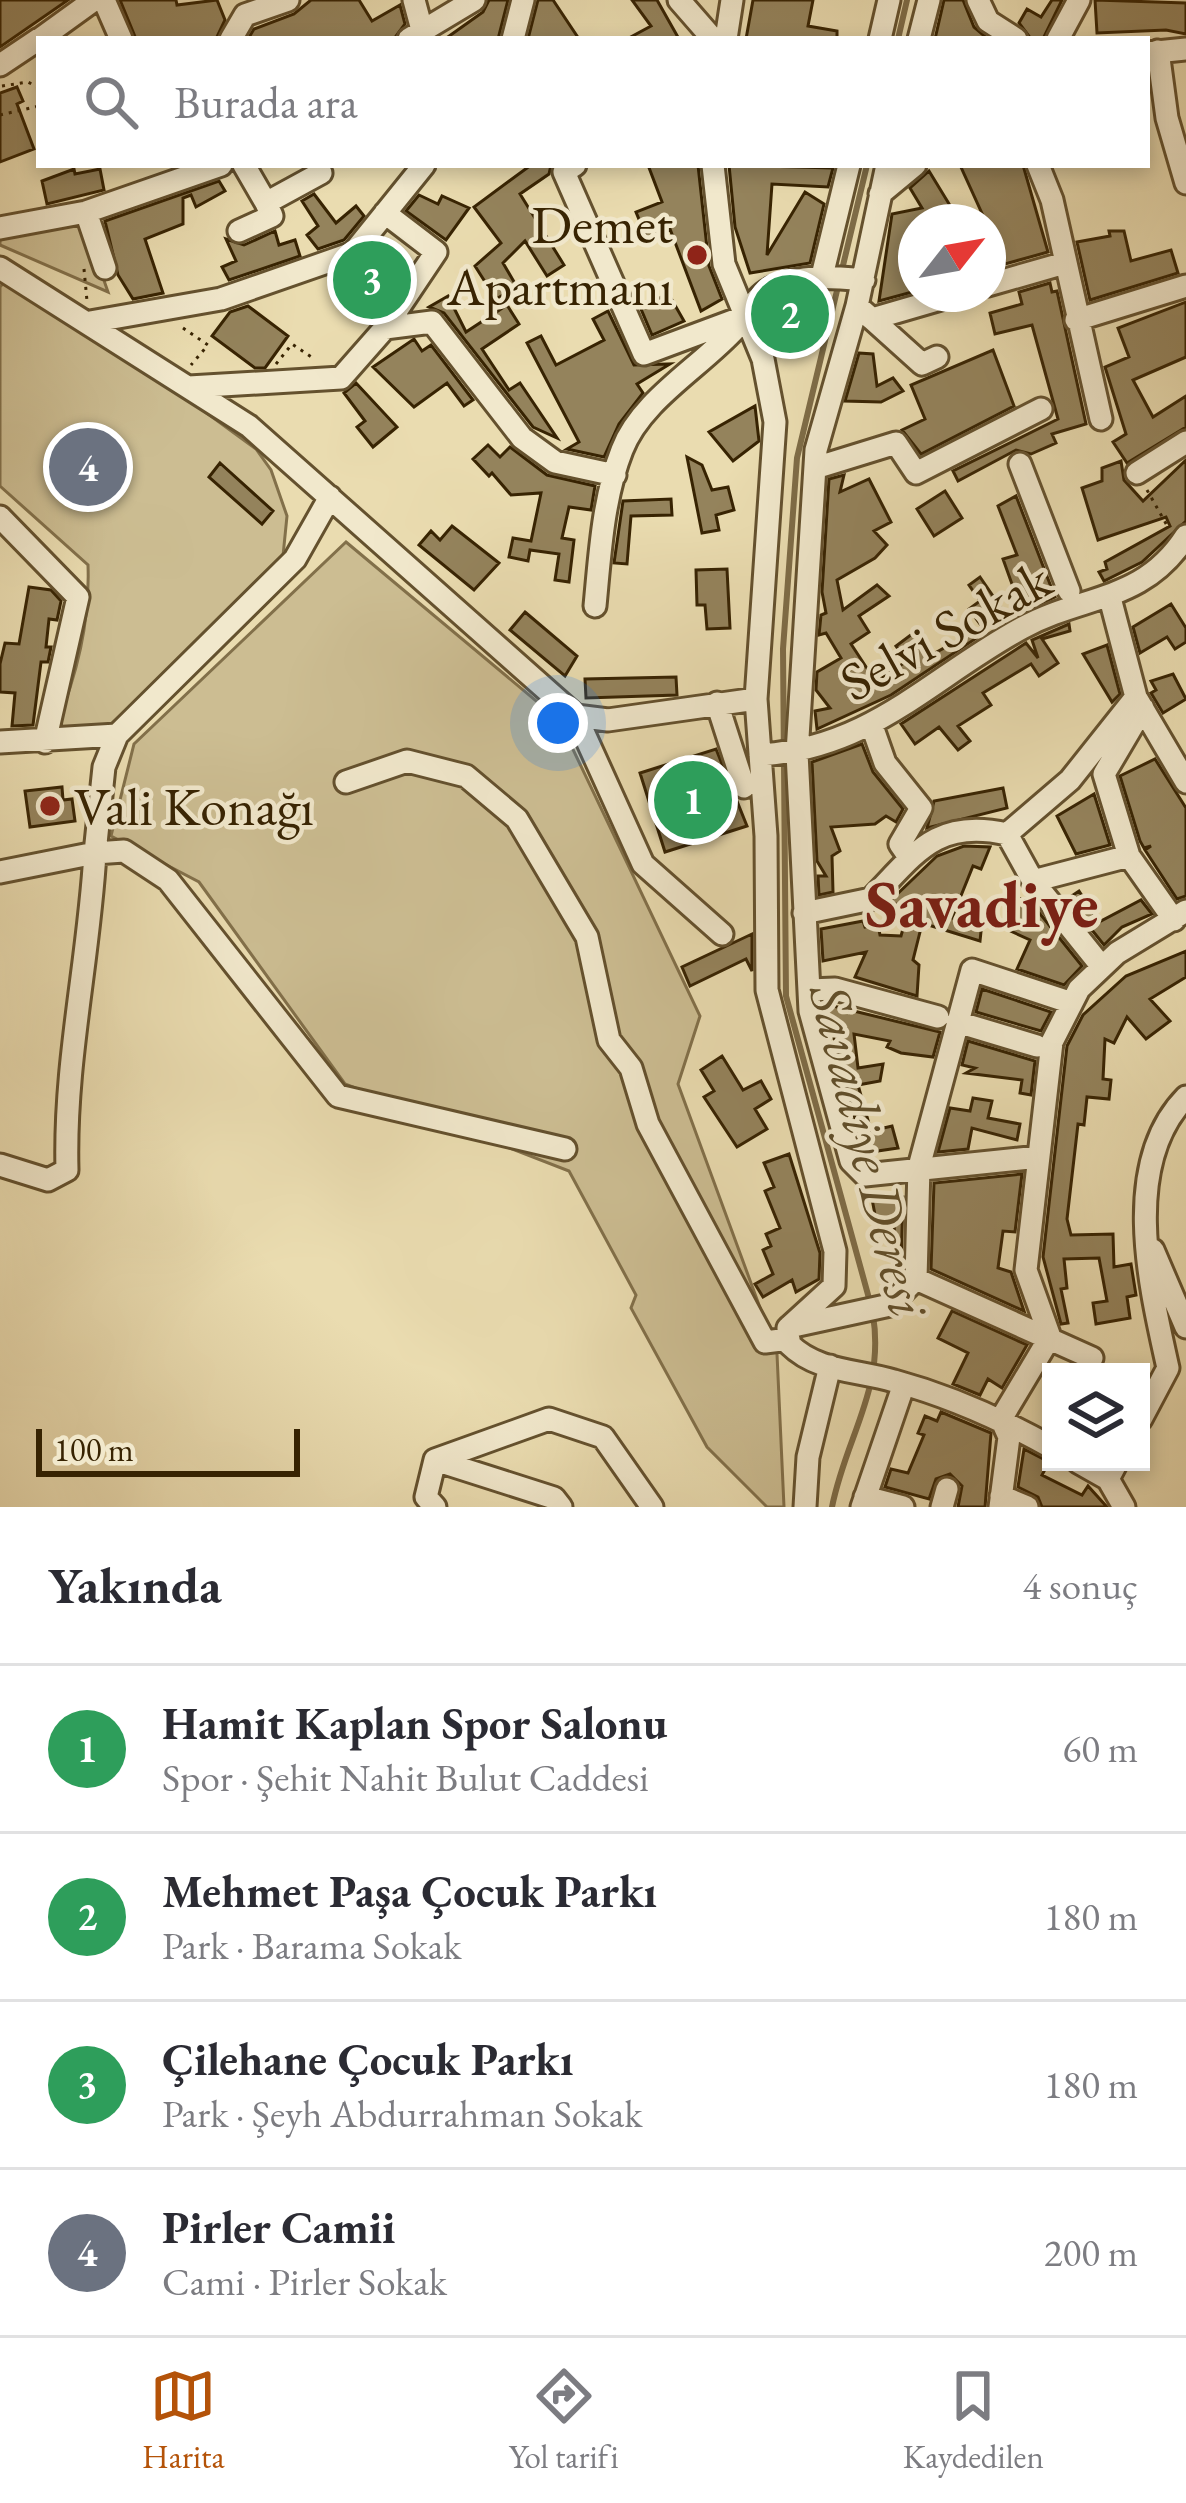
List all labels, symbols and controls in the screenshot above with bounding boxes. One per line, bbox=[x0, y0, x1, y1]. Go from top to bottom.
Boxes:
search box bbox=[36, 36, 1150, 168]
icon: search bbox=[78, 69, 144, 135]
text: Burada ara bbox=[174, 73, 358, 131]
place label: Demet Apartmanı bbox=[446, 189, 673, 321]
north arrow bbox=[898, 204, 1006, 312]
pin: 3 bbox=[333, 235, 411, 325]
marker: Demet Apartmanı bbox=[684, 242, 710, 268]
pin: 2 bbox=[751, 269, 829, 359]
pin: 4 bbox=[49, 422, 127, 512]
street label: Selvi Sokak bbox=[827, 543, 1063, 716]
your location bbox=[528, 693, 588, 753]
pin: 1 bbox=[654, 755, 732, 845]
place label: Vali Konağı bbox=[74, 771, 314, 841]
marker: Vali Konağı bbox=[37, 793, 63, 819]
district label: Savadiye bbox=[865, 861, 1099, 947]
water label: Savadiye Deresi bbox=[793, 975, 948, 1326]
map controls bbox=[1042, 1363, 1150, 1471]
button: layers bbox=[1042, 1363, 1150, 1471]
scale bar bbox=[36, 1423, 300, 1476]
text: 100 m bbox=[54, 1428, 134, 1471]
text: Yakında bbox=[48, 1552, 222, 1618]
text: 4 sonuç bbox=[1023, 1560, 1138, 1611]
text: Hamit Kaplan Spor Salonu bbox=[162, 1694, 668, 1752]
text: 1 bbox=[77, 1723, 97, 1774]
text: 60 m bbox=[1062, 1723, 1138, 1774]
text: Spor · Şehit Nahit Bulut Caddesi bbox=[162, 1752, 649, 1803]
text: Mehmet Paşa Çocuk Parkı bbox=[162, 1862, 657, 1920]
text: 2 bbox=[77, 1891, 97, 1942]
text: 180 m bbox=[1044, 1891, 1138, 1942]
text: Park · Barama Sokak bbox=[162, 1920, 462, 1971]
text: Çilehane Çocuk Parkı bbox=[162, 2030, 573, 2088]
text: 3 bbox=[77, 2059, 97, 2110]
text: 180 m bbox=[1044, 2059, 1138, 2110]
text: Park · Şeyh Abdurrahman Sokak bbox=[162, 2088, 643, 2139]
text: Pirler Camii bbox=[162, 2198, 395, 2256]
text: 4 bbox=[77, 2227, 97, 2278]
text: 200 m bbox=[1044, 2227, 1138, 2278]
text: Cami · Pirler Sokak bbox=[162, 2256, 447, 2307]
tab: Harita bbox=[142, 2363, 225, 2478]
tab: Yol tarifi bbox=[509, 2363, 619, 2478]
tab: Kaydedilen bbox=[903, 2363, 1044, 2478]

